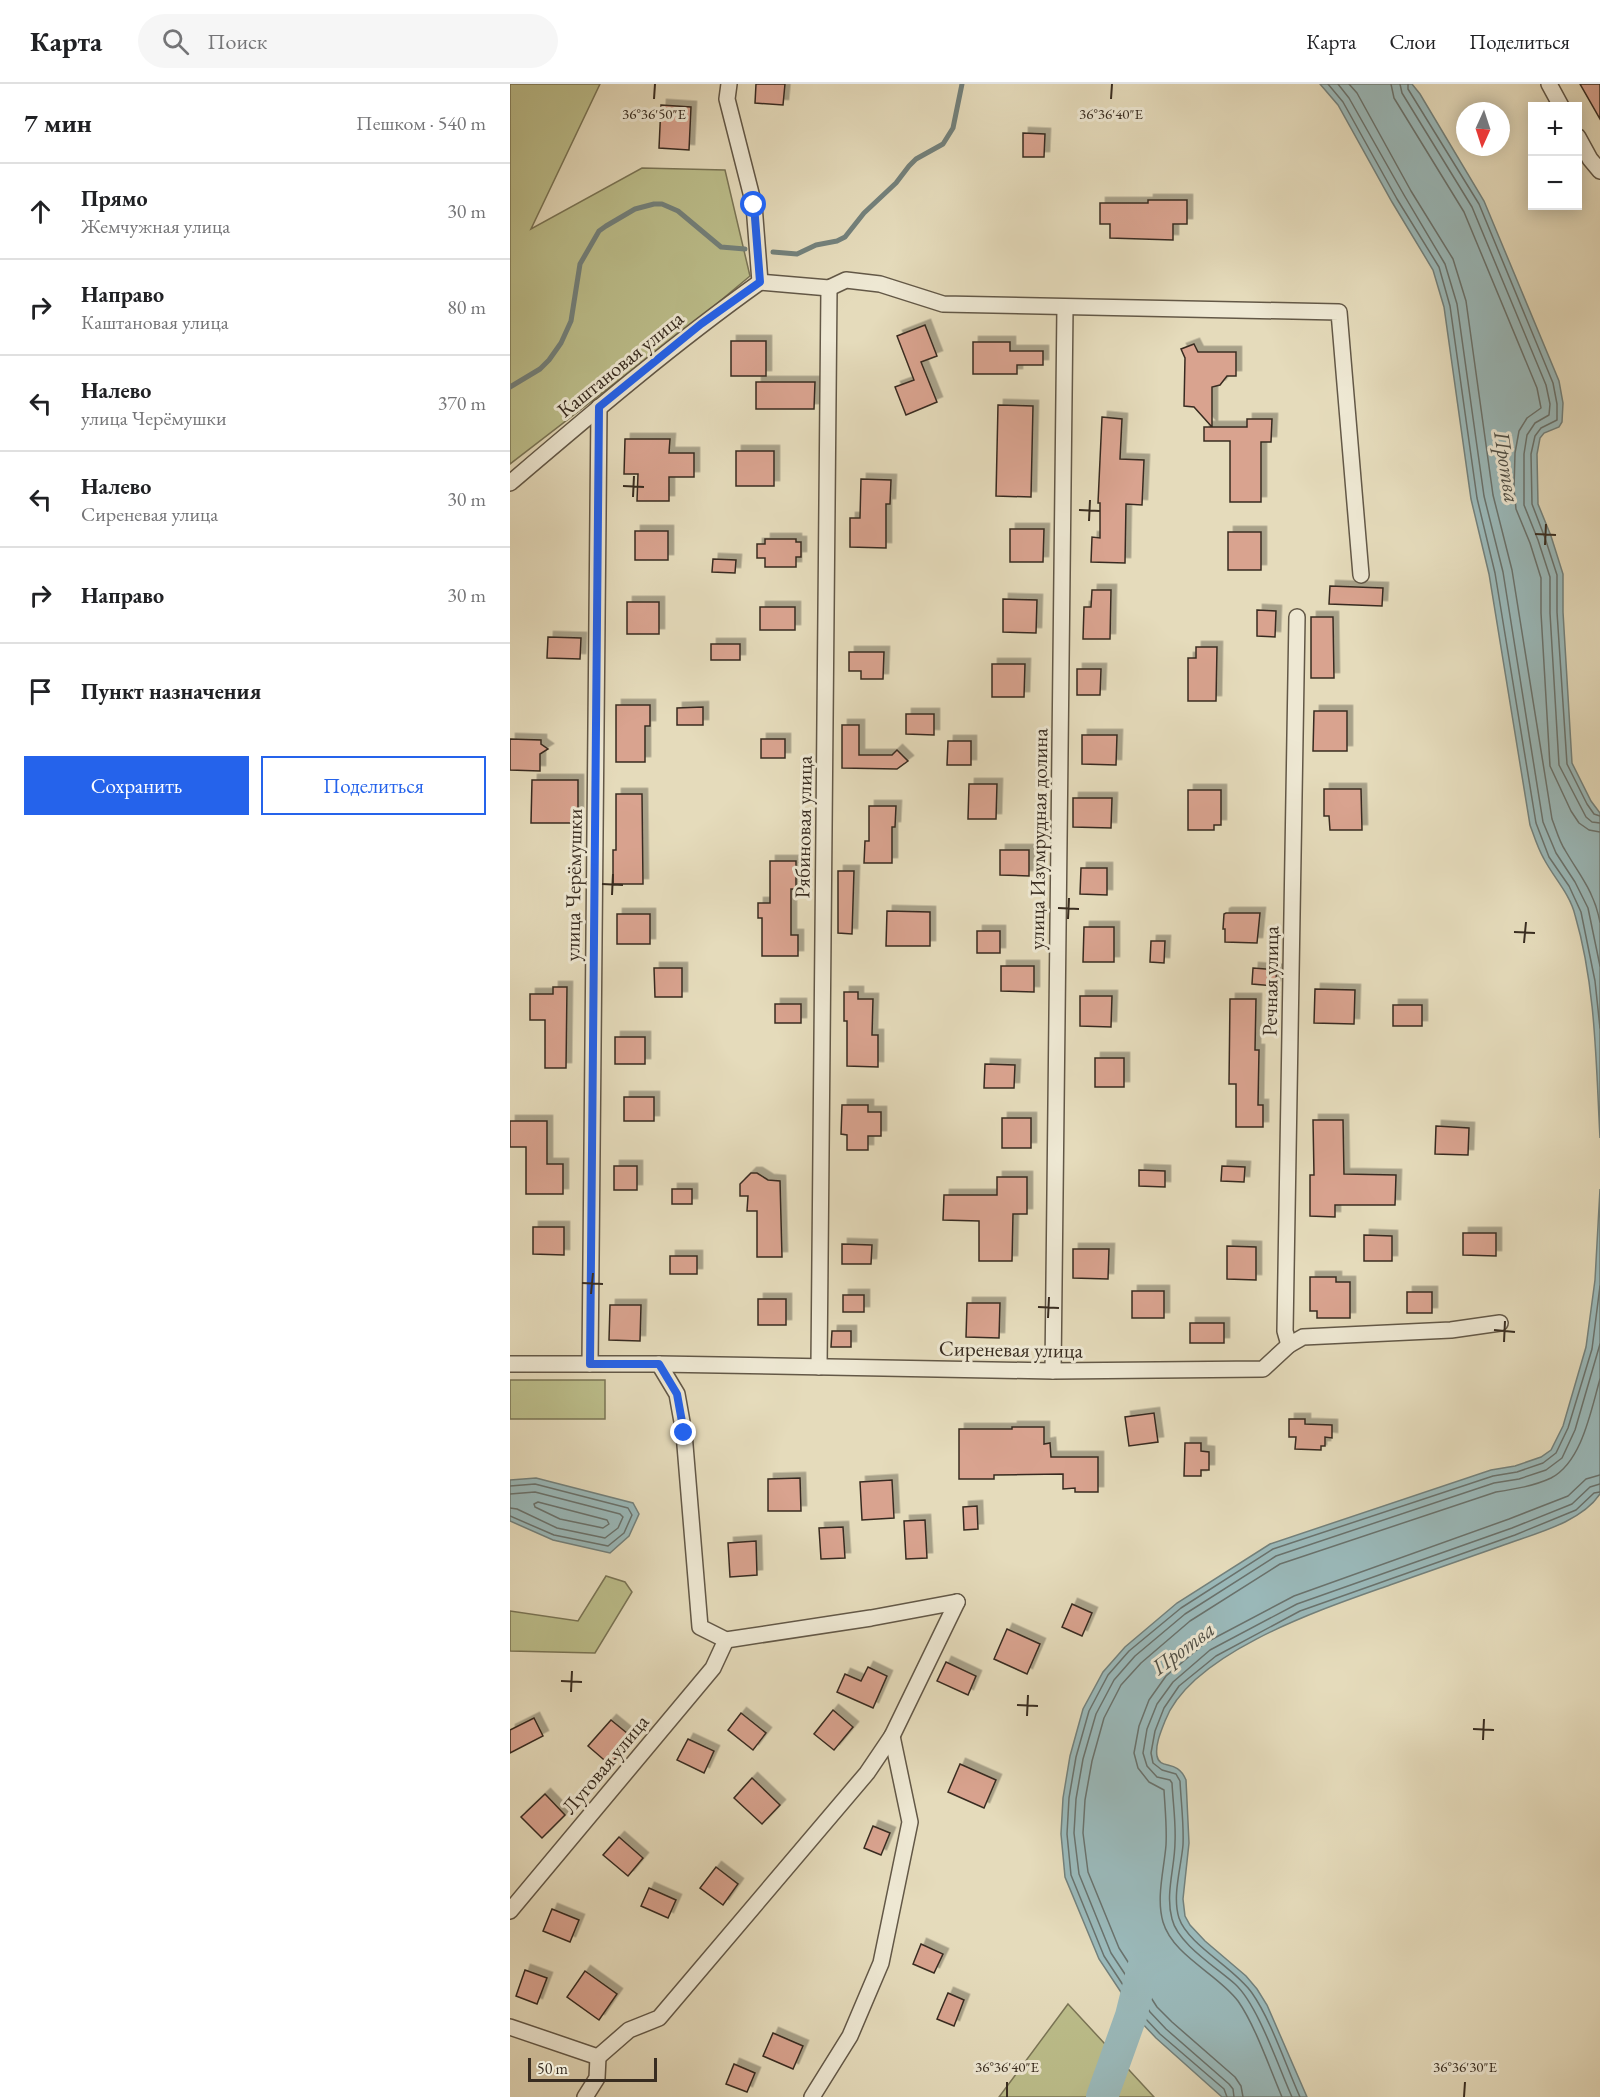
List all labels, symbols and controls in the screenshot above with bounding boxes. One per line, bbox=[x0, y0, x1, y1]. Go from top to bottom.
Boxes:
search box bbox=[138, 14, 558, 68]
text: Карта bbox=[30, 23, 102, 59]
icon: search bbox=[159, 25, 192, 58]
text: Поиск bbox=[207, 27, 267, 56]
text: Карта bbox=[1306, 28, 1356, 55]
text: Слои bbox=[1389, 28, 1436, 55]
text: Поделиться bbox=[1469, 28, 1570, 55]
north arrow bbox=[1456, 102, 1510, 156]
map controls bbox=[1528, 102, 1582, 210]
button: + bbox=[1528, 102, 1582, 156]
text: 36°36'50"E bbox=[622, 104, 687, 123]
text: 36°36'40"E bbox=[1079, 104, 1144, 123]
text: 7 мин bbox=[24, 106, 92, 140]
text: Пешком · 540 m bbox=[356, 110, 486, 136]
button: − bbox=[1528, 156, 1582, 210]
text: Прямо bbox=[81, 184, 148, 213]
route start bbox=[740, 191, 766, 217]
icon: ahead bbox=[24, 195, 57, 228]
text: 30 m bbox=[447, 198, 486, 224]
text: Жемчужная улица bbox=[81, 213, 230, 239]
text: Направо bbox=[81, 280, 164, 309]
icon: right bbox=[24, 291, 57, 324]
text: 80 m bbox=[447, 294, 486, 320]
street label: Каштановая улица bbox=[551, 304, 689, 423]
text: Каштановая улица bbox=[81, 309, 229, 335]
text: Налево bbox=[81, 376, 151, 405]
icon: left bbox=[24, 387, 57, 420]
text: 370 m bbox=[438, 390, 486, 416]
text: улица Черёмушки bbox=[81, 405, 226, 431]
water label: Протва bbox=[1487, 428, 1527, 505]
text: Налево bbox=[81, 472, 151, 501]
icon: left bbox=[24, 483, 57, 516]
text: 30 m bbox=[447, 486, 486, 512]
text: Сиреневая улица bbox=[81, 501, 218, 527]
icon: right bbox=[24, 579, 57, 612]
text: Направо bbox=[81, 581, 164, 610]
text: 30 m bbox=[447, 582, 486, 608]
icon: arrive bbox=[24, 675, 57, 708]
text: Пункт назначения bbox=[81, 677, 261, 706]
street label: улица Изумрудная долина bbox=[1023, 727, 1053, 950]
street label: Рябиновая улица bbox=[788, 755, 818, 899]
button: Сохранить bbox=[24, 756, 249, 815]
button: Поделиться bbox=[261, 756, 486, 815]
street label: улица Черёмушки bbox=[558, 808, 588, 962]
street label: Речная улица bbox=[1256, 925, 1284, 1036]
street label: Сиреневая улица bbox=[939, 1334, 1084, 1364]
route end bbox=[670, 1419, 696, 1445]
water label: Протва bbox=[1145, 1615, 1221, 1682]
street label: Луговая улица bbox=[555, 1708, 655, 1819]
scale bar bbox=[528, 2055, 657, 2082]
text: 36°36'40"E bbox=[975, 2057, 1040, 2076]
text: 36°36'30"E bbox=[1433, 2057, 1498, 2076]
text: 50 m bbox=[537, 2058, 568, 2079]

